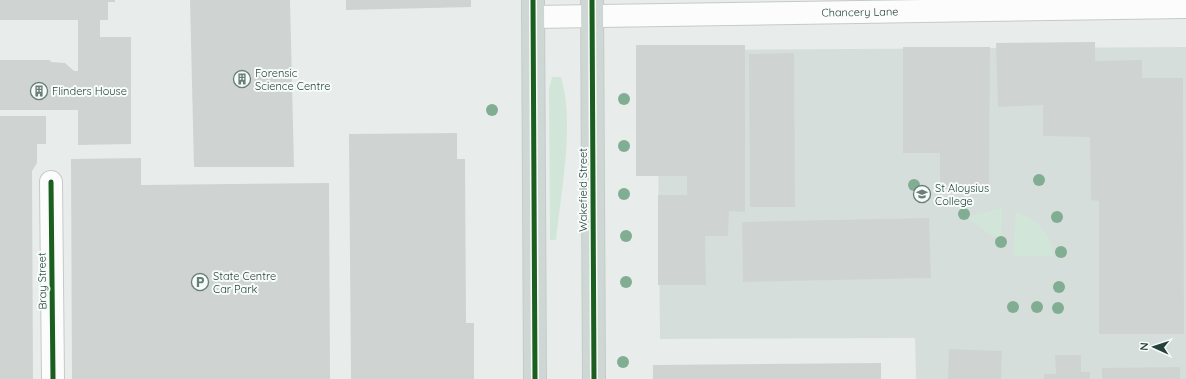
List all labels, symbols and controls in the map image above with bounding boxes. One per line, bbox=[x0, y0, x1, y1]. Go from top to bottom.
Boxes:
street label: Chancery Lane bbox=[821, 4, 899, 20]
place label: Forensic Science Centre bbox=[255, 66, 330, 93]
building icon: Forensic Science Centre bbox=[232, 69, 252, 89]
building icon: Flinders House bbox=[29, 81, 49, 101]
place label: Flinders House bbox=[52, 84, 127, 98]
street label: Wakefield Street bbox=[576, 148, 590, 232]
place label: St Aloysius College bbox=[935, 181, 989, 208]
school or university icon: St Aloysius College bbox=[912, 184, 932, 204]
street label: Bray Street bbox=[34, 252, 49, 310]
place label: State Centre Car Park bbox=[213, 269, 276, 296]
parking icon: State Centre Car Park bbox=[190, 272, 210, 292]
north arrow bbox=[1134, 327, 1174, 367]
text: N bbox=[1137, 342, 1151, 351]

